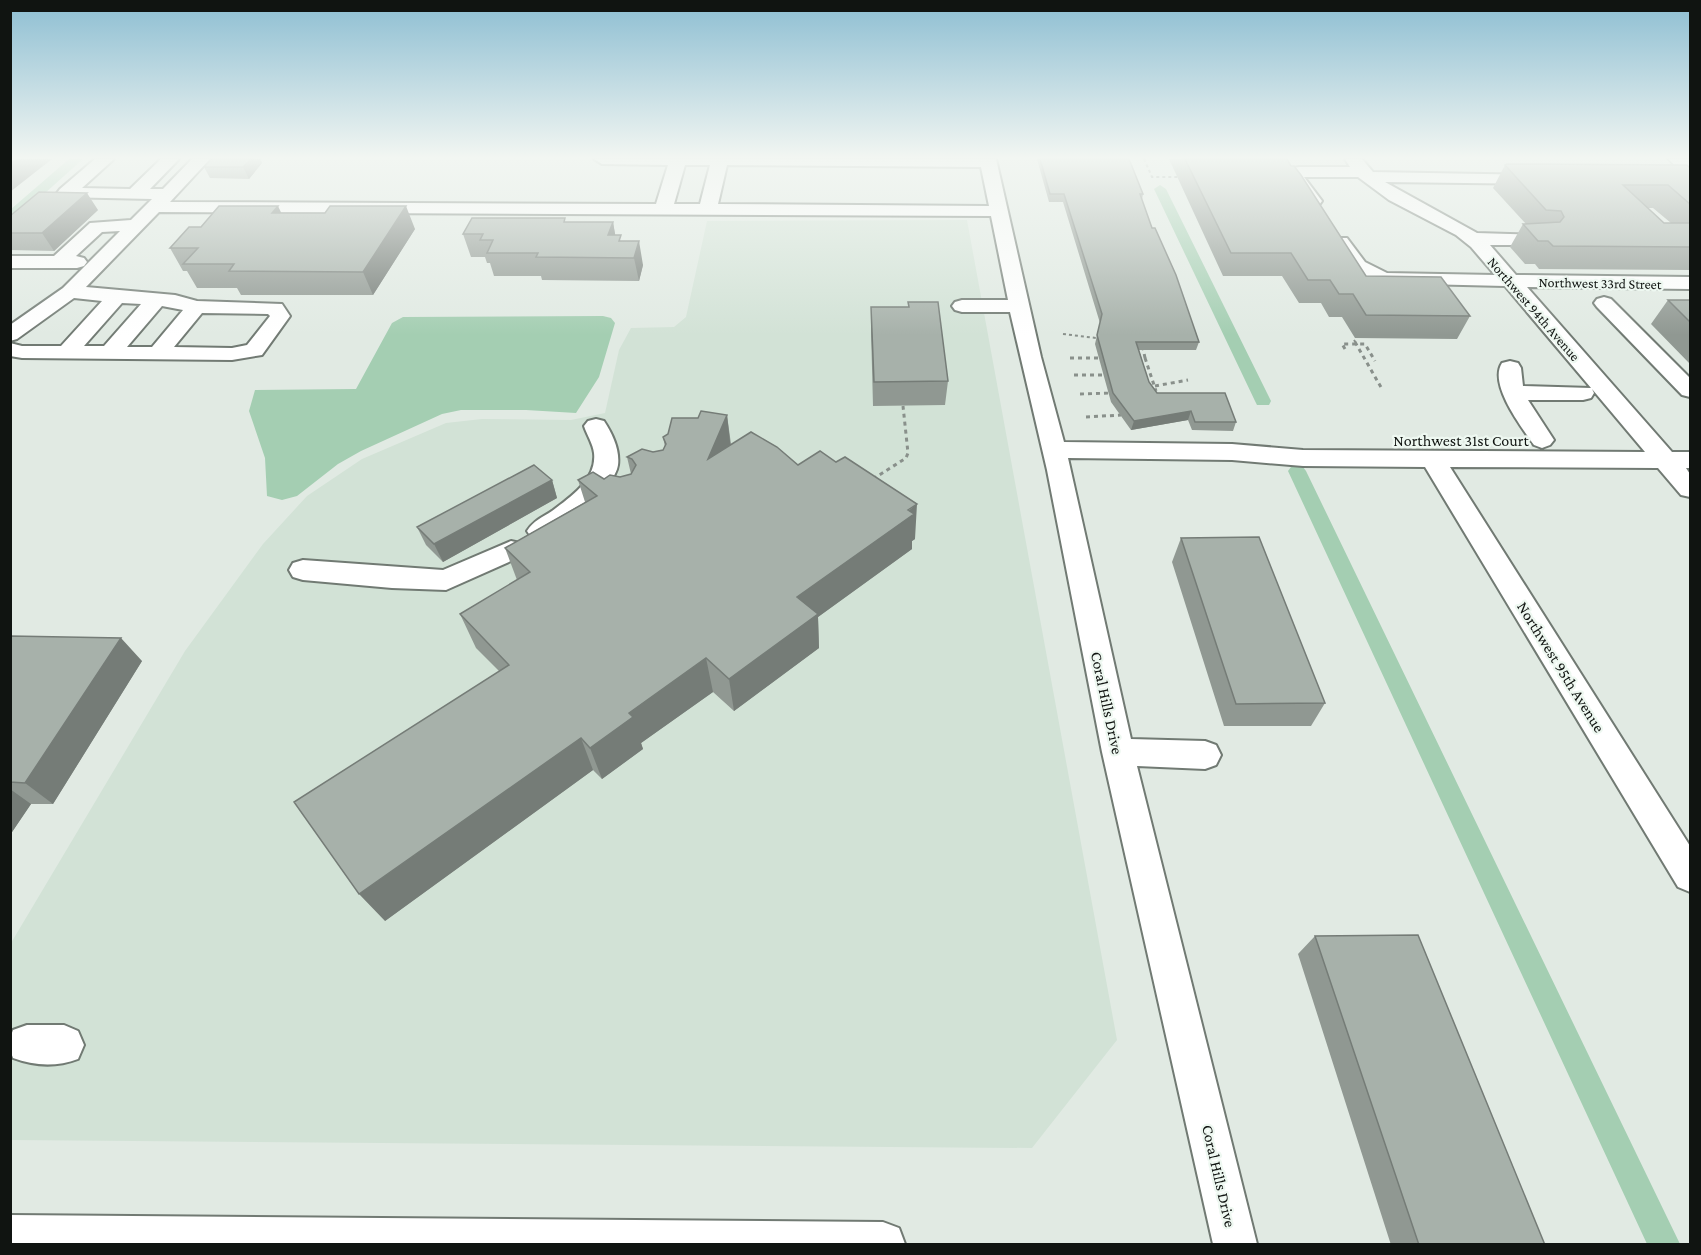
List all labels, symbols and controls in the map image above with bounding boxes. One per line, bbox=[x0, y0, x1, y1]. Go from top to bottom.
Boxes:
street label: Northwest 94th Avenue bbox=[1485, 254, 1583, 364]
street label: Northwest 33rd Street bbox=[1538, 274, 1662, 292]
street label: Northwest 31st Court bbox=[1393, 432, 1529, 449]
street label: Northwest 95th Avenue bbox=[1514, 599, 1608, 735]
street label: Coral Hills Drive bbox=[1088, 650, 1126, 756]
street label: Coral Hills Drive bbox=[1199, 1123, 1239, 1229]

